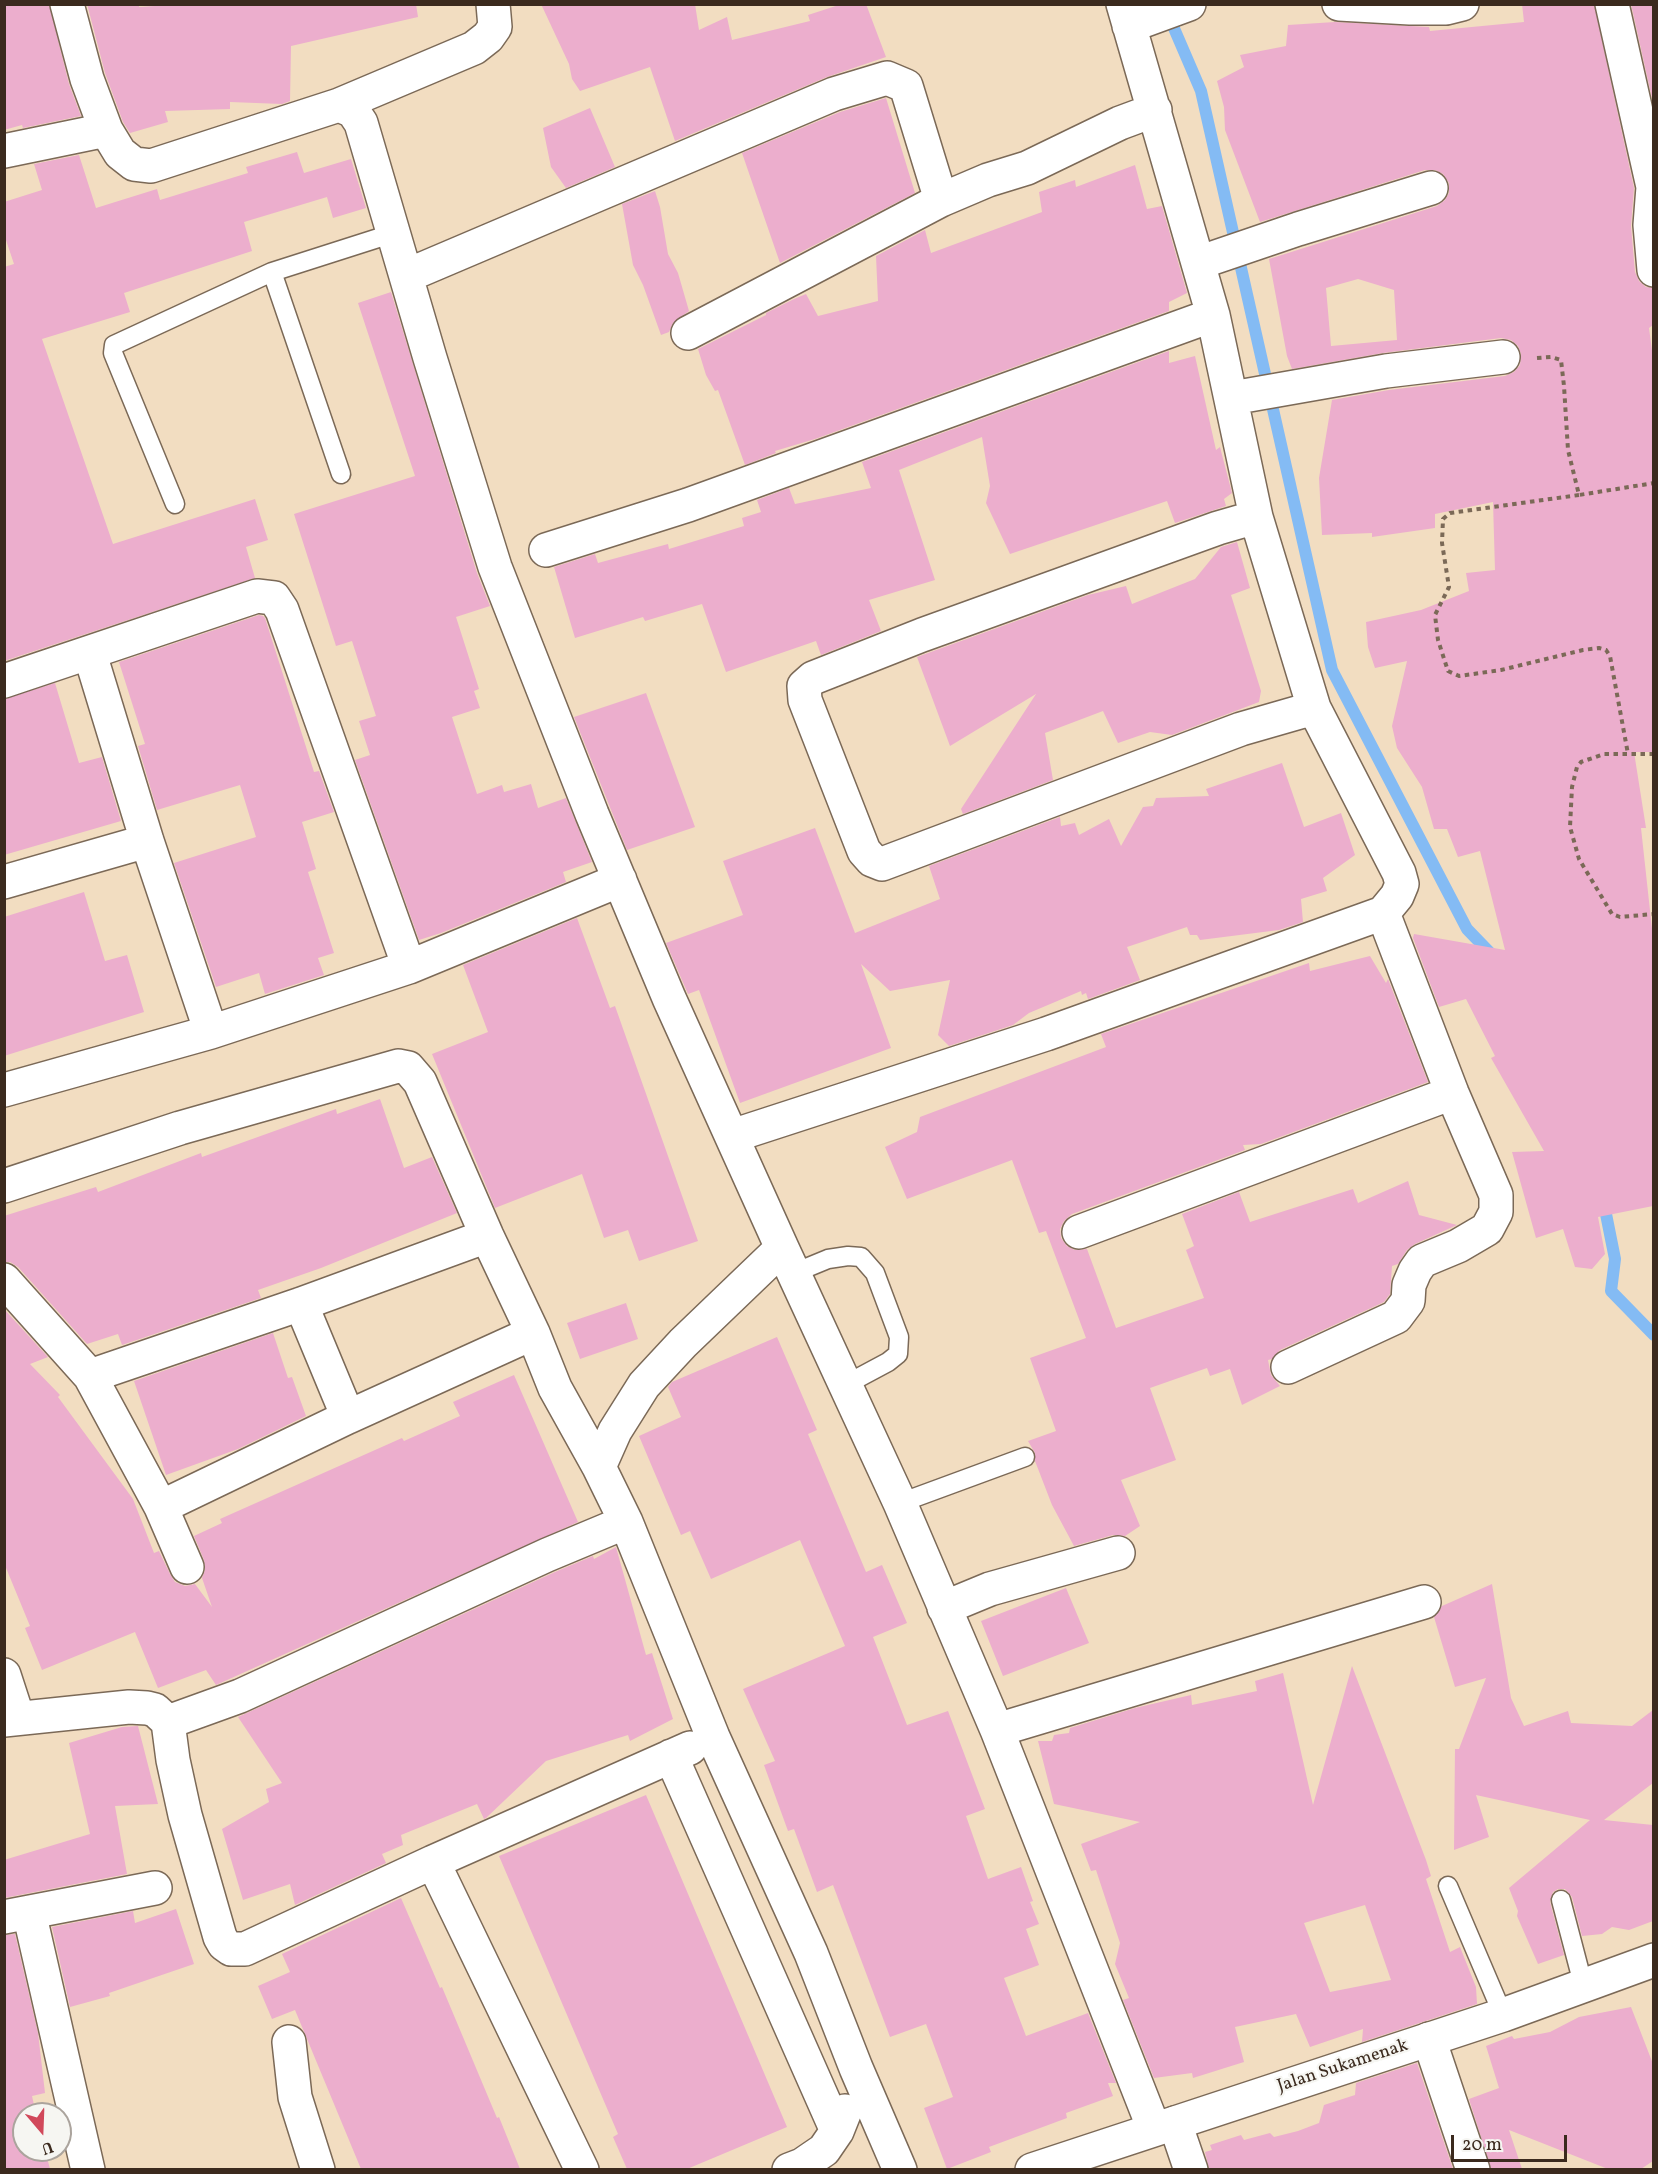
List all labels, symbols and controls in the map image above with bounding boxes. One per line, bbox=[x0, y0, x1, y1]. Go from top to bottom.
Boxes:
street label: Jalan Sukamenak bbox=[1275, 2036, 1411, 2098]
north arrow bbox=[12, 2102, 72, 2162]
scale bar bbox=[1454, 2123, 1570, 2161]
text: 20 m bbox=[1462, 2133, 1502, 2158]
text: U bbox=[38, 2135, 56, 2159]

